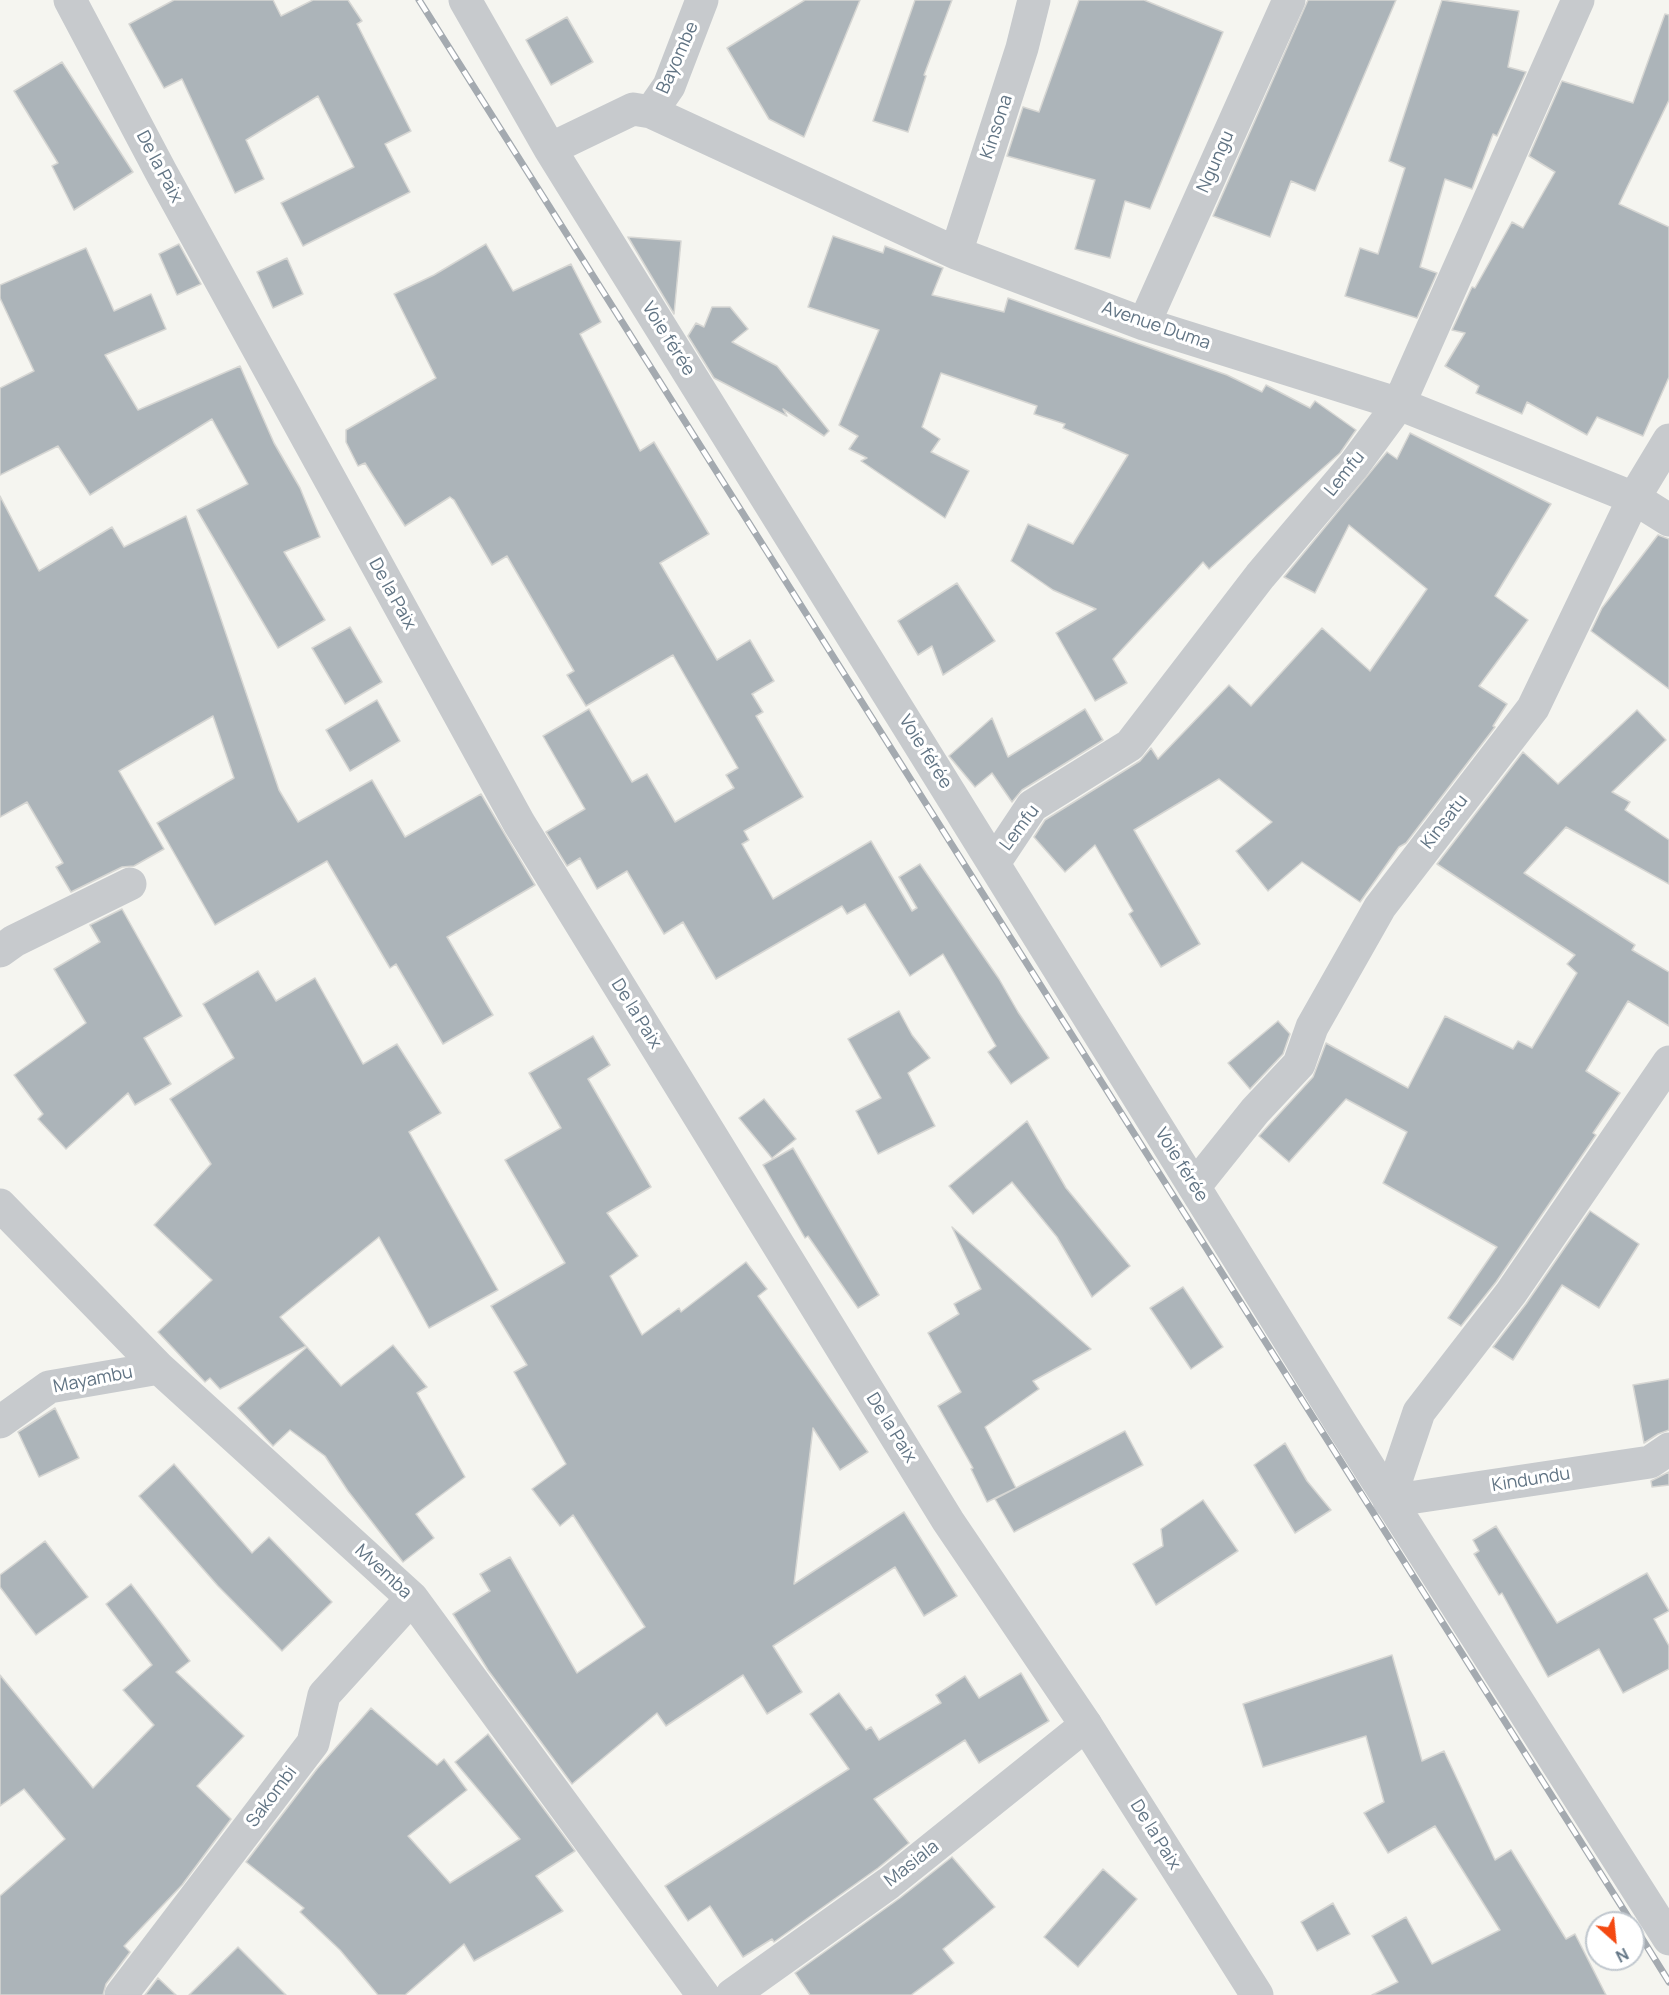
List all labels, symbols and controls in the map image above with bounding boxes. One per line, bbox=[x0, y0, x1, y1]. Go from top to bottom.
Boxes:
street label: Bayombe bbox=[653, 19, 703, 97]
street label: Kinsona bbox=[976, 92, 1018, 162]
street label: De la Paix bbox=[131, 127, 187, 207]
street label: Ngungu bbox=[1193, 128, 1239, 196]
street label: Avenue Duma bbox=[1099, 297, 1213, 355]
street label: Voie férée bbox=[637, 298, 699, 380]
street label: Lemfu bbox=[1320, 447, 1370, 501]
street label: De la Paix bbox=[364, 555, 420, 633]
street label: Voie férée bbox=[894, 711, 956, 793]
street label: Kinsatu bbox=[1417, 791, 1473, 853]
street label: Lemfu bbox=[996, 801, 1044, 855]
street label: De la Paix bbox=[606, 975, 666, 1053]
street label: Voie férée bbox=[1150, 1124, 1212, 1206]
street label: Mayambu bbox=[52, 1362, 134, 1398]
street label: De la Paix bbox=[861, 1389, 921, 1467]
street label: Kindundu bbox=[1490, 1463, 1572, 1497]
street label: Mvemba bbox=[350, 1540, 416, 1604]
street label: Sakombi bbox=[242, 1762, 302, 1832]
street label: De la Paix bbox=[1125, 1796, 1185, 1874]
street label: Masiala bbox=[881, 1836, 943, 1892]
north arrow bbox=[1585, 1911, 1645, 1971]
text: N bbox=[1612, 1943, 1632, 1968]

